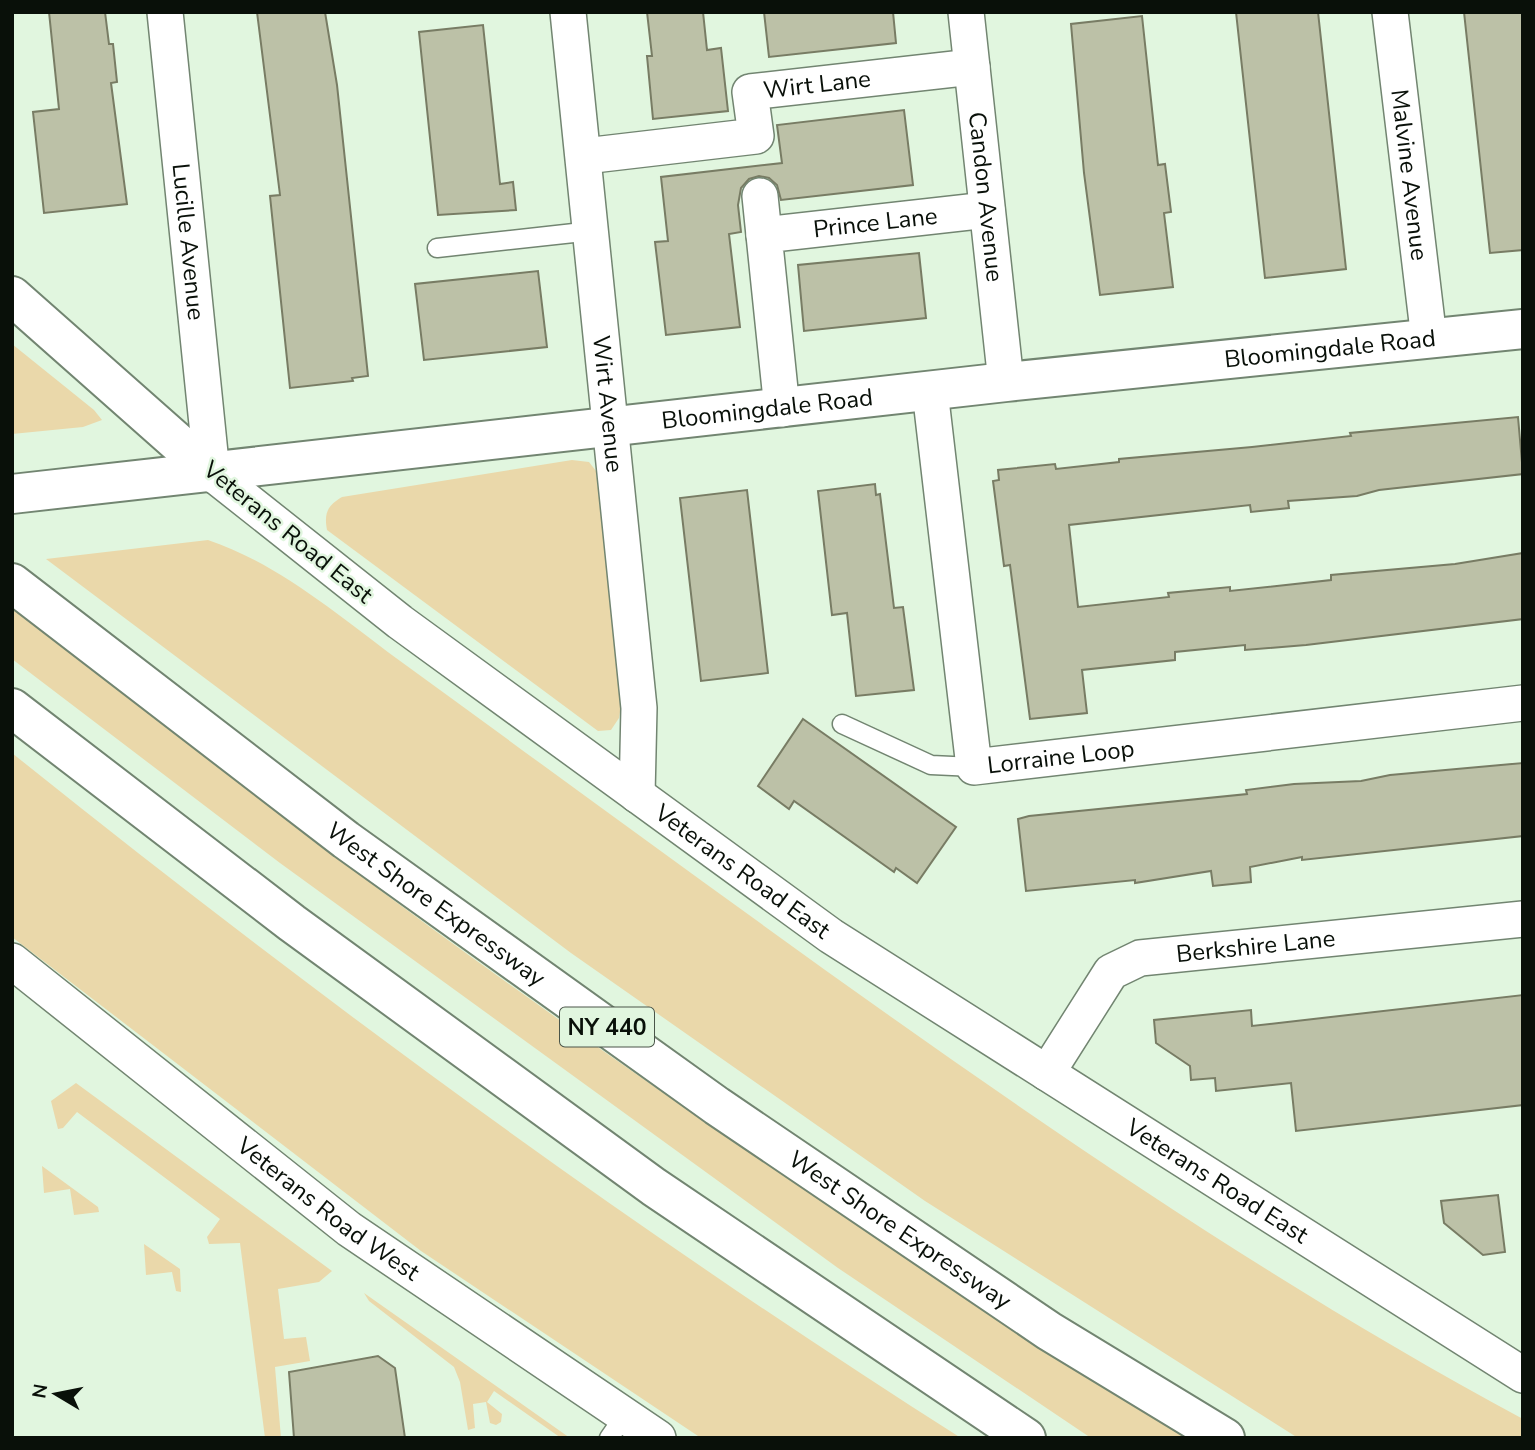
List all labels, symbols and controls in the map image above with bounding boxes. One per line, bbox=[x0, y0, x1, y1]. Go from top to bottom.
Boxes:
street label: Wirt Lane bbox=[762, 63, 872, 106]
street label: Malvine Avenue bbox=[1383, 87, 1436, 262]
street label: Candon Avenue bbox=[961, 110, 1011, 284]
street label: Lucille Avenue bbox=[165, 162, 212, 322]
street label: Prince Lane bbox=[812, 200, 939, 245]
street label: Bloomingdale Road bbox=[1223, 322, 1437, 376]
street label: Wirt Avenue bbox=[585, 334, 631, 474]
street label: Bloomingdale Road bbox=[660, 381, 875, 437]
street label: Veterans Road East bbox=[196, 453, 380, 611]
street label: Lorraine Loop bbox=[986, 732, 1136, 781]
street label: Veterans Road East bbox=[647, 796, 837, 947]
street label: West Shore Expressway bbox=[320, 815, 552, 994]
street label: Berkshire Lane bbox=[1175, 922, 1337, 970]
road number: NY 440 bbox=[560, 1008, 654, 1046]
street label: Veterans Road East bbox=[1119, 1111, 1315, 1251]
street label: Veterans Road West bbox=[229, 1129, 426, 1289]
street label: West Shore Expressway bbox=[782, 1143, 1018, 1317]
north arrow bbox=[21, 1359, 91, 1429]
text: N bbox=[26, 1382, 54, 1400]

